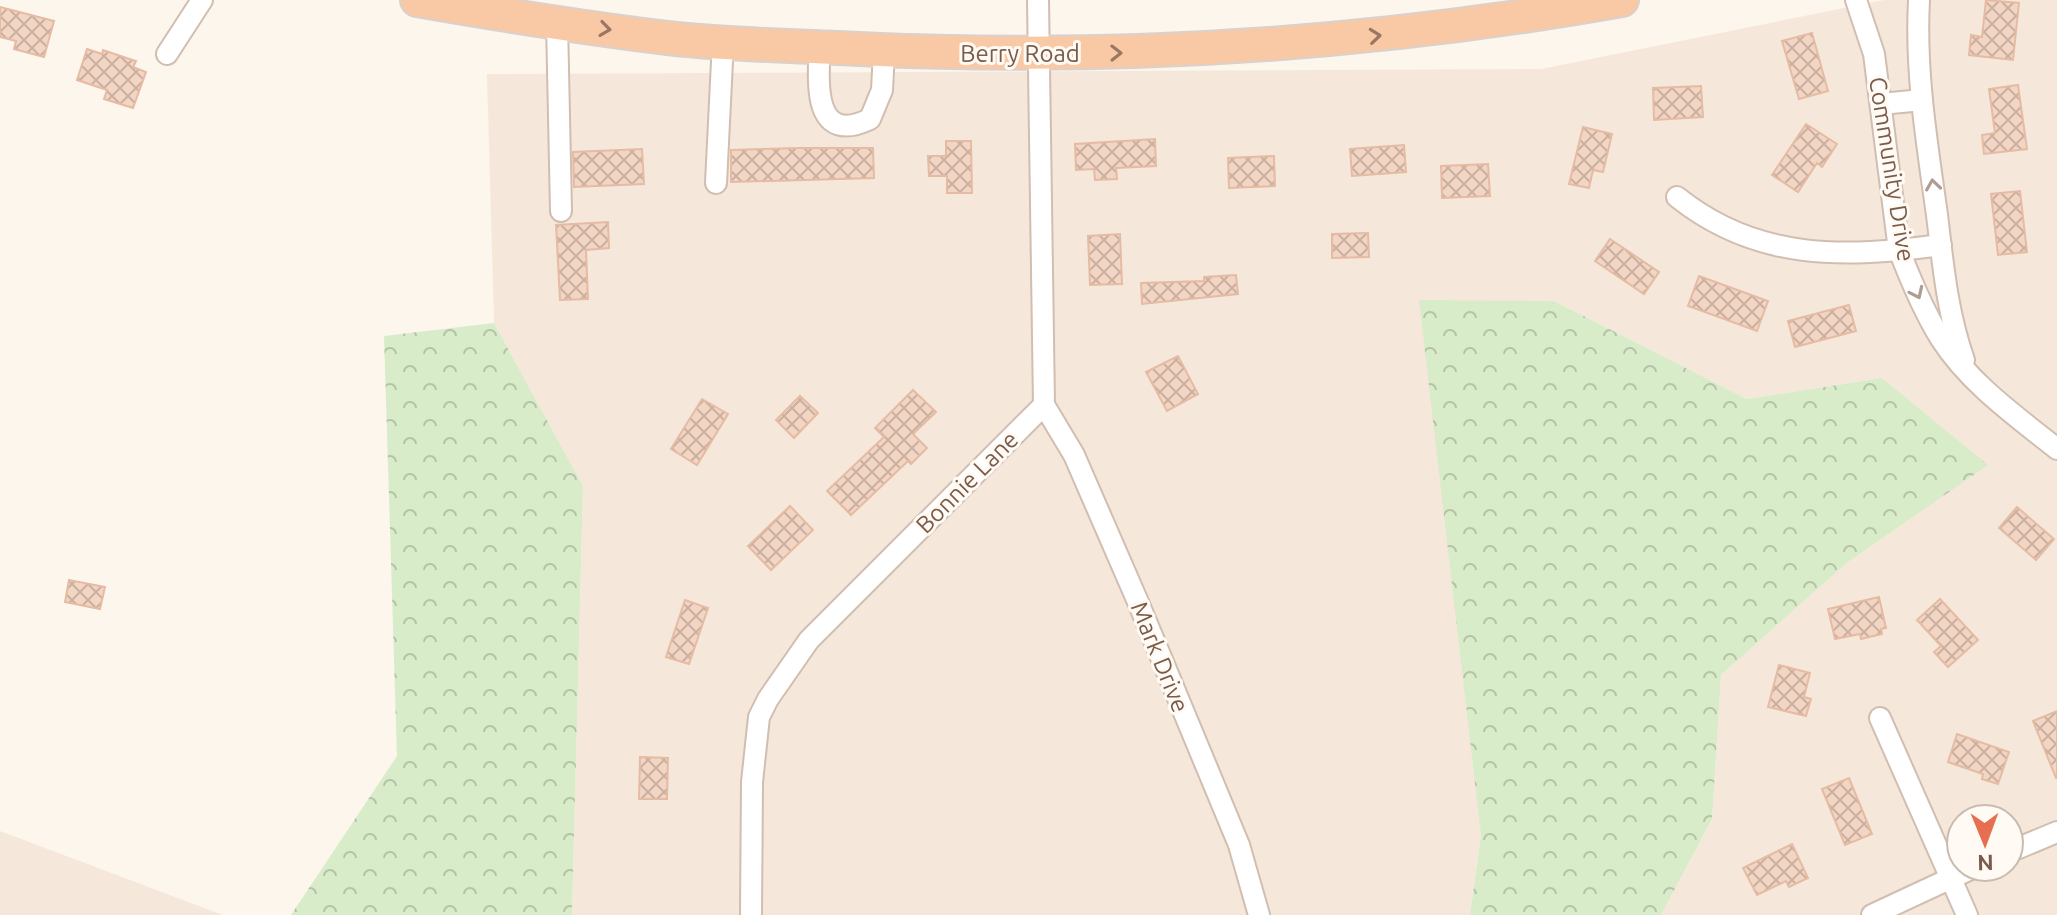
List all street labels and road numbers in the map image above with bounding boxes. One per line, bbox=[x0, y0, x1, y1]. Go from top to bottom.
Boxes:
street label: Berry Road bbox=[960, 40, 1080, 67]
street label: Community Drive bbox=[1864, 75, 1920, 263]
street label: Bonnie Lane bbox=[911, 426, 1023, 538]
street label: Mark Drive bbox=[1126, 598, 1194, 716]

